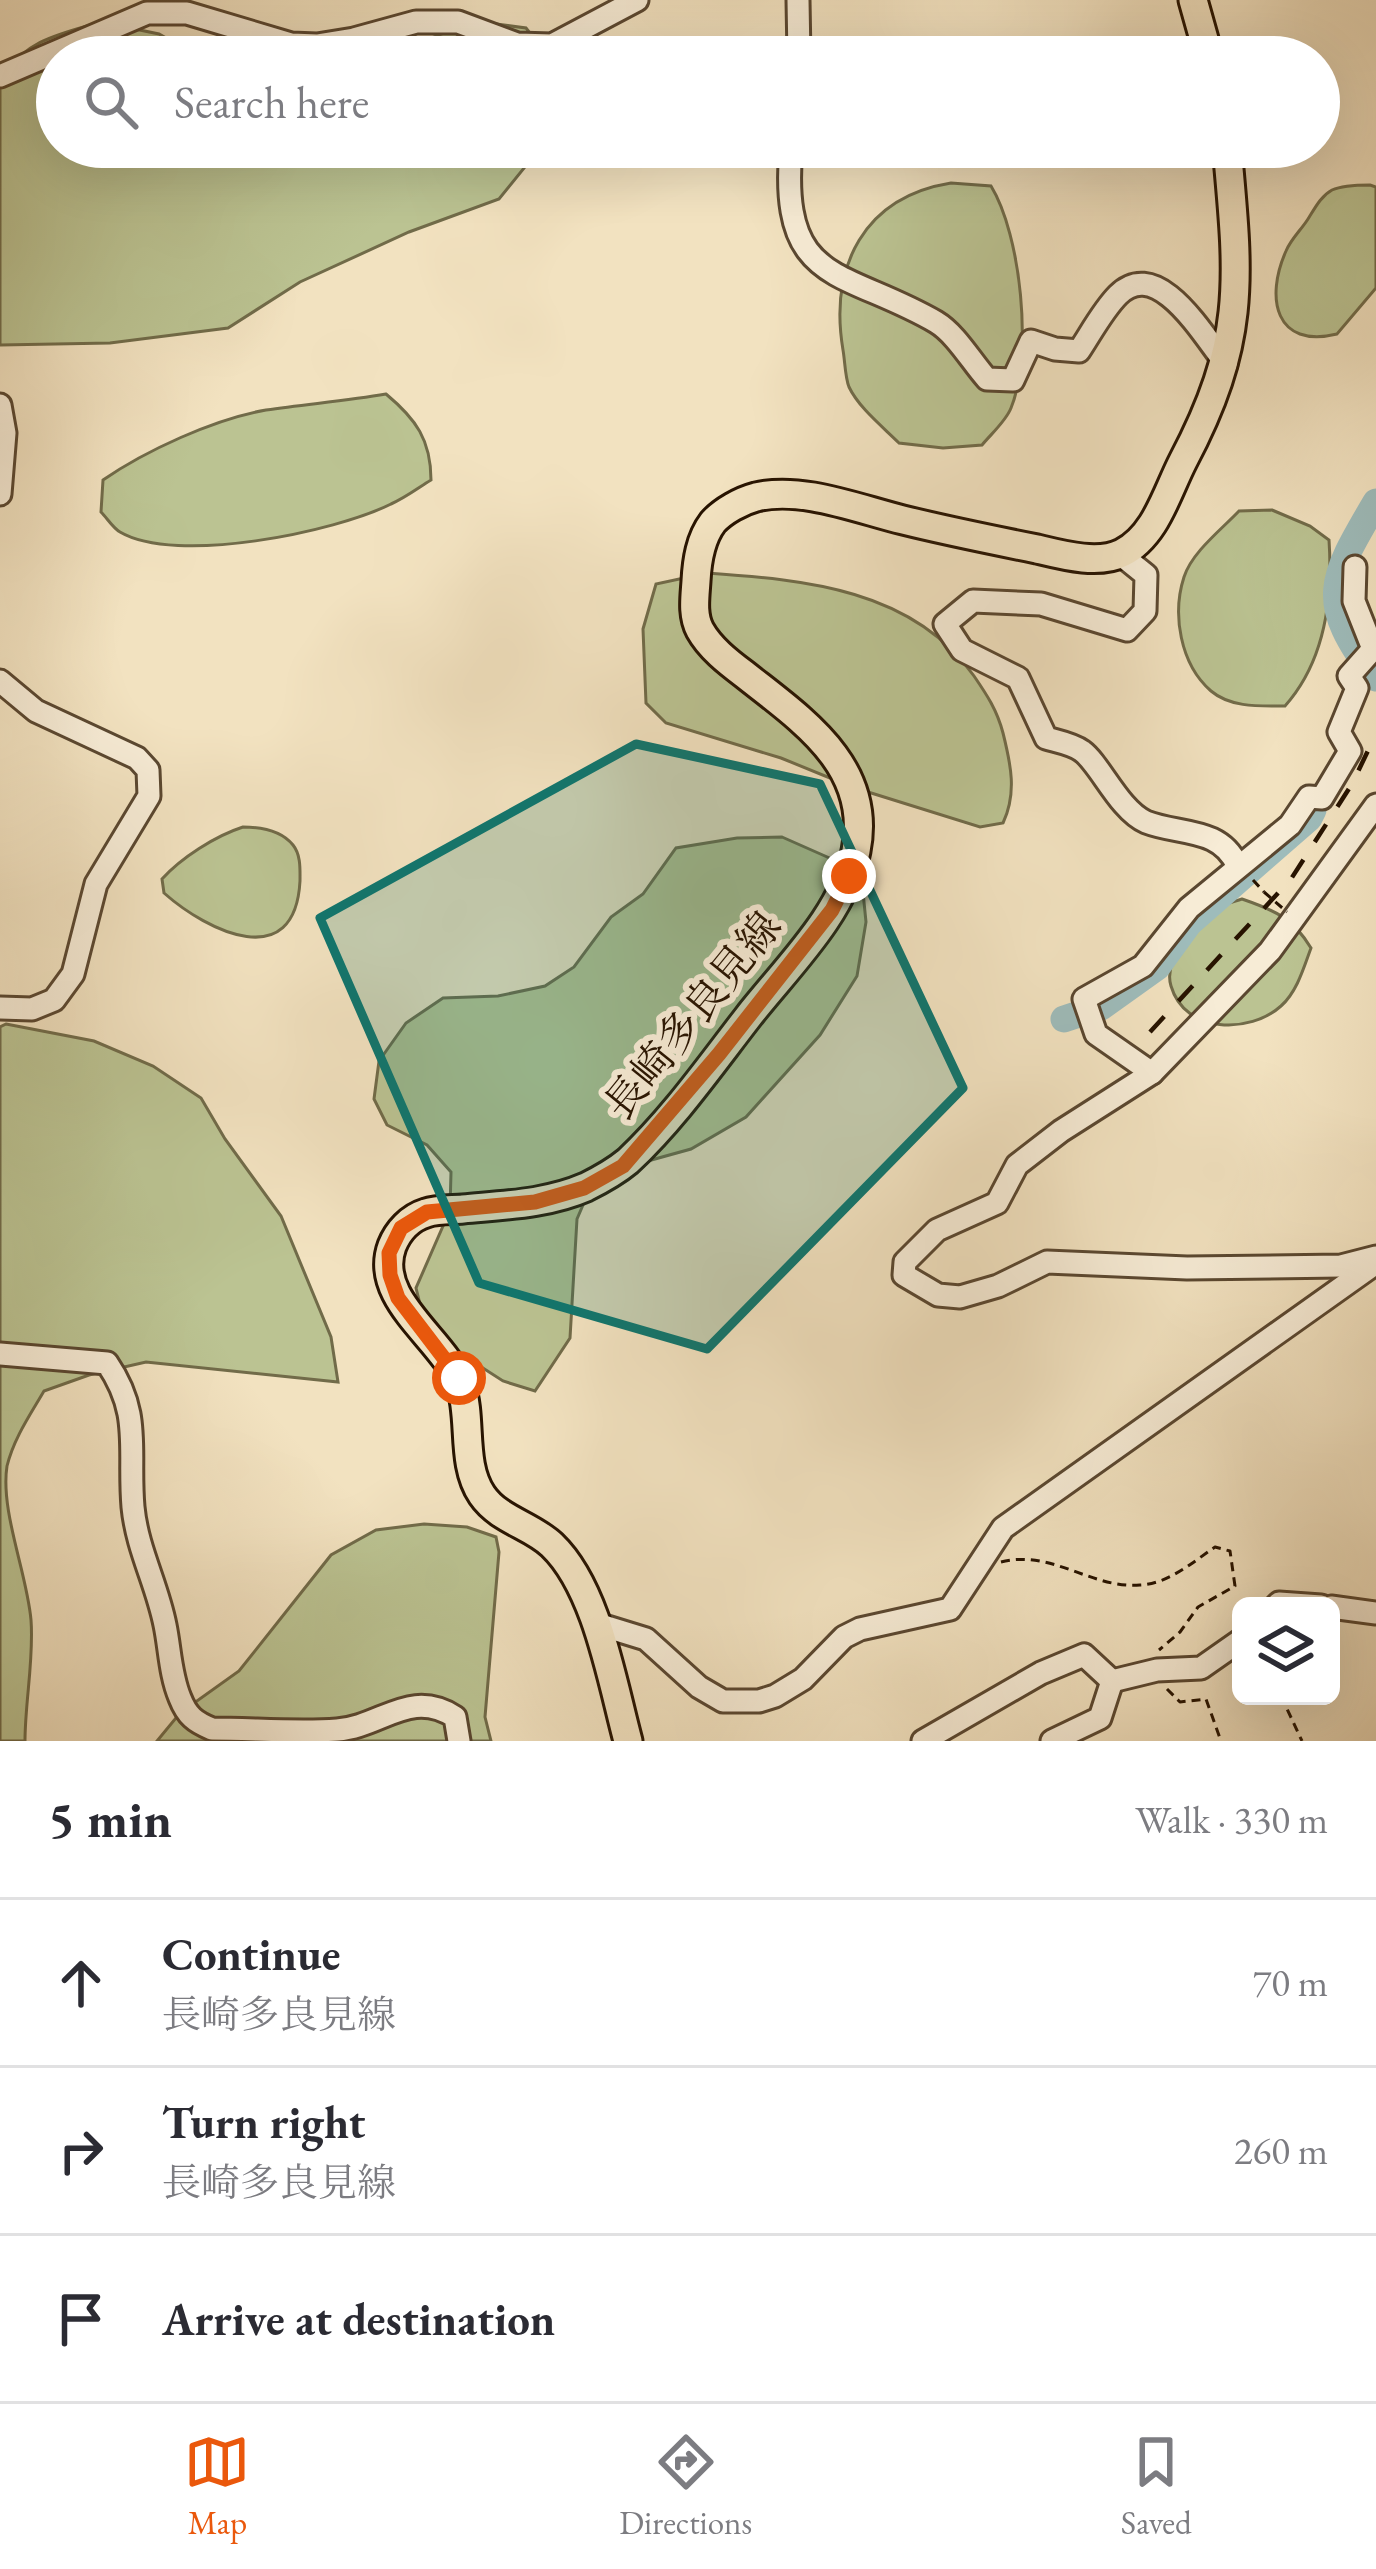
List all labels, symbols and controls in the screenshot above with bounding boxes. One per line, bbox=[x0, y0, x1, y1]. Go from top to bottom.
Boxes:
search box bbox=[36, 36, 1340, 168]
icon: search bbox=[78, 69, 144, 135]
text: Search here bbox=[174, 73, 369, 131]
route end bbox=[822, 849, 876, 903]
street label: 長崎多良見線 bbox=[592, 900, 793, 1131]
route start bbox=[432, 1351, 486, 1405]
map controls bbox=[1232, 1597, 1340, 1705]
button: layers bbox=[1232, 1597, 1340, 1705]
text: 5 min bbox=[48, 1786, 172, 1852]
text: Walk · 330 m bbox=[1135, 1794, 1328, 1845]
text: Continue bbox=[162, 1925, 340, 1983]
icon: ahead bbox=[48, 1950, 114, 2016]
text: 70 m bbox=[1252, 1957, 1328, 2008]
text: 長崎多良見線 bbox=[162, 1989, 396, 2040]
text: Turn right bbox=[162, 2093, 365, 2151]
icon: right bbox=[48, 2118, 114, 2184]
text: 260 m bbox=[1234, 2125, 1328, 2176]
text: 長崎多良見線 bbox=[162, 2157, 396, 2208]
icon: arrive bbox=[48, 2286, 114, 2352]
text: Arrive at destination bbox=[162, 2290, 555, 2348]
tab: Map bbox=[184, 2429, 250, 2544]
tab: Directions bbox=[619, 2429, 752, 2544]
tab: Saved bbox=[1121, 2429, 1192, 2544]

